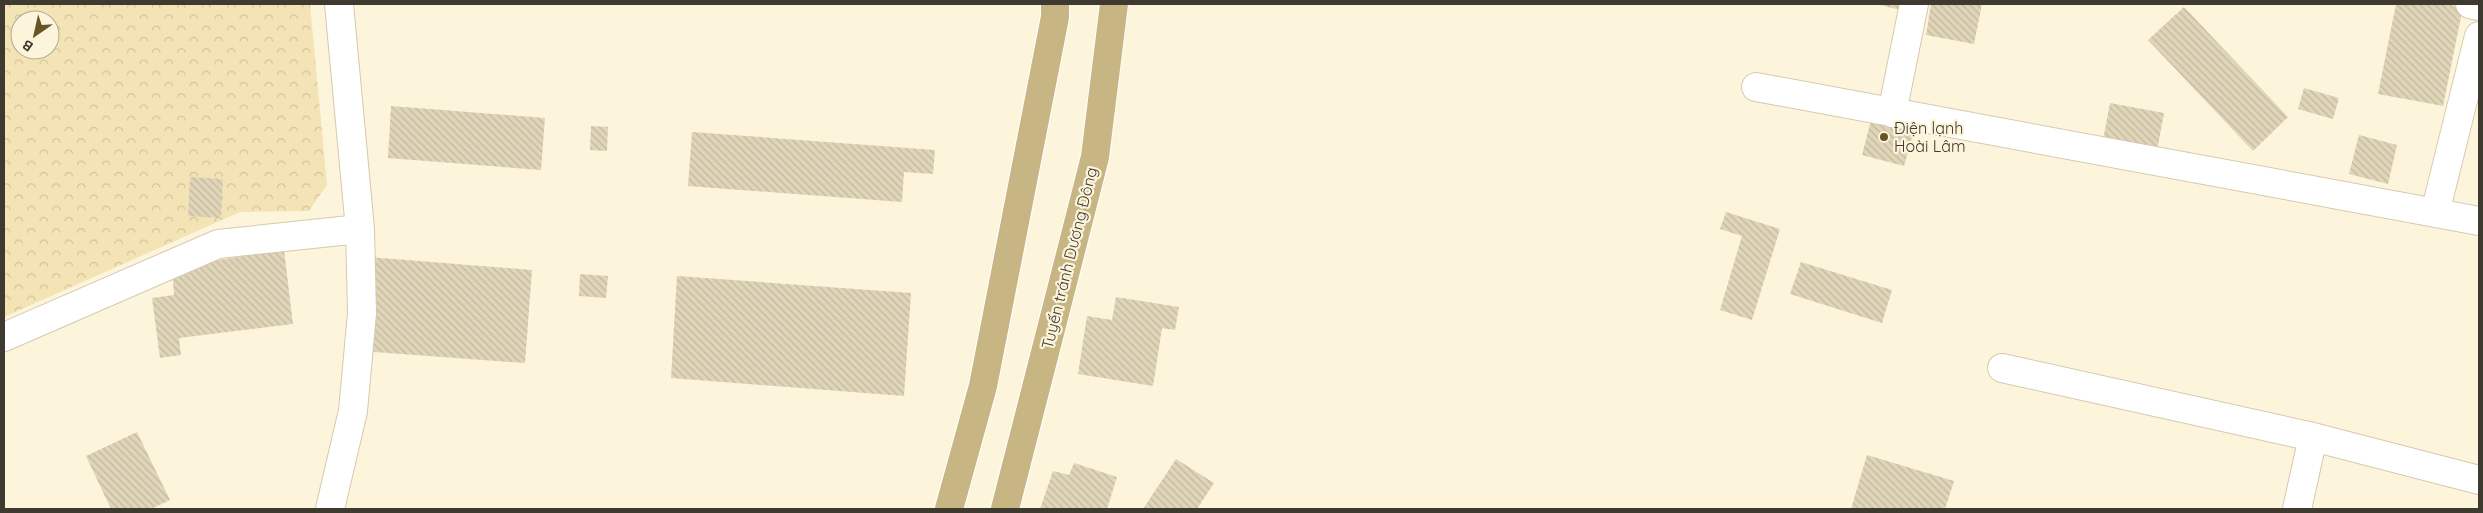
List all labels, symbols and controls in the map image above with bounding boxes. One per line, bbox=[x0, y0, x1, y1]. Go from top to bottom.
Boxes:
north arrow bbox=[10, 10, 60, 60]
text: B bbox=[19, 36, 37, 56]
place label: Điện lạnh Hoài Lâm bbox=[1894, 118, 1965, 156]
marker: Điện lạnh Hoài Lâm bbox=[1878, 131, 1890, 143]
street label: Tuyến tránh Dương Đông bbox=[1037, 165, 1101, 351]

